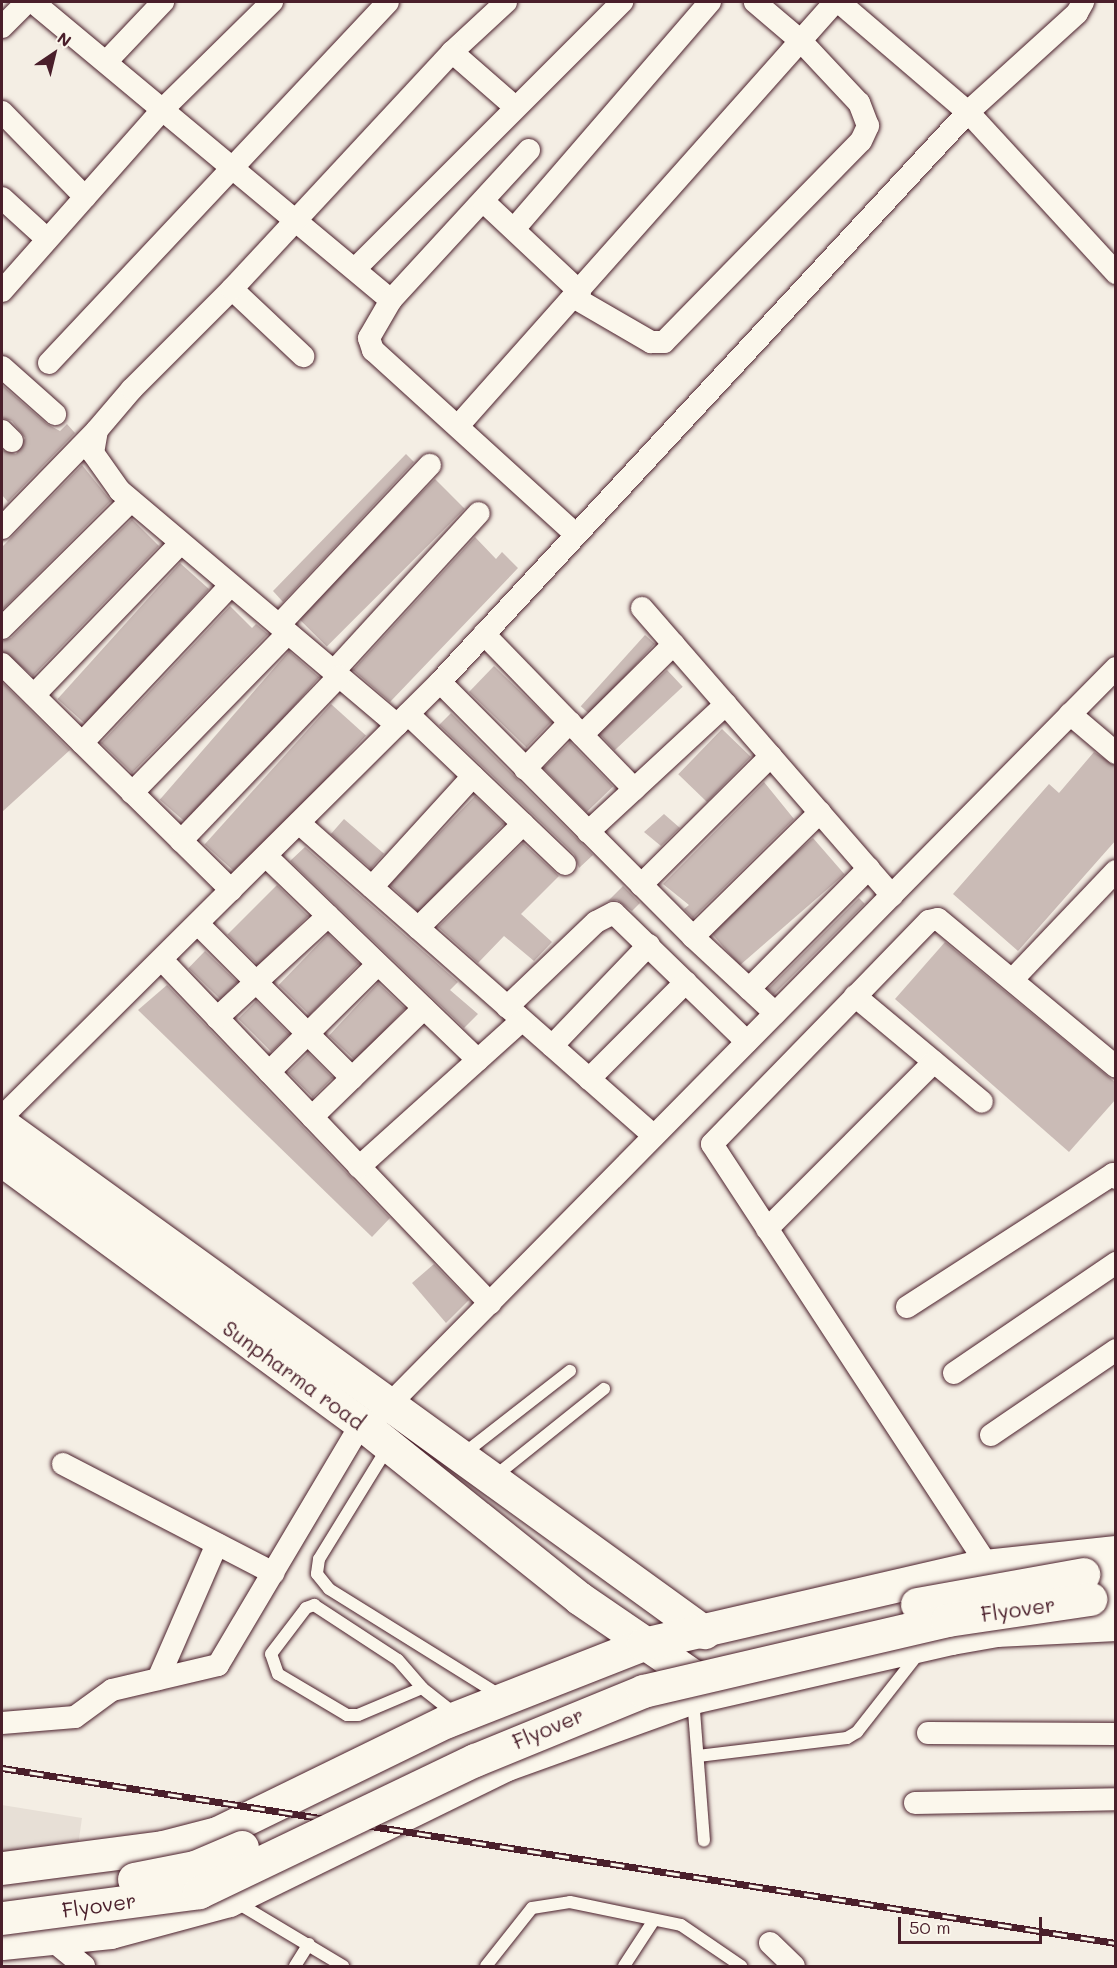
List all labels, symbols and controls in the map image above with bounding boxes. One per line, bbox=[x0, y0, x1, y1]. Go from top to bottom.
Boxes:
north arrow bbox=[24, 24, 84, 84]
text: N bbox=[54, 27, 76, 51]
street label: Sunpharma road bbox=[218, 1315, 370, 1435]
street label: Flyover bbox=[979, 1591, 1057, 1627]
street label: Flyover bbox=[509, 1702, 587, 1754]
street label: Flyover bbox=[60, 1887, 138, 1923]
scale bar bbox=[901, 1905, 1045, 1943]
text: 50 m bbox=[909, 1915, 951, 1939]

